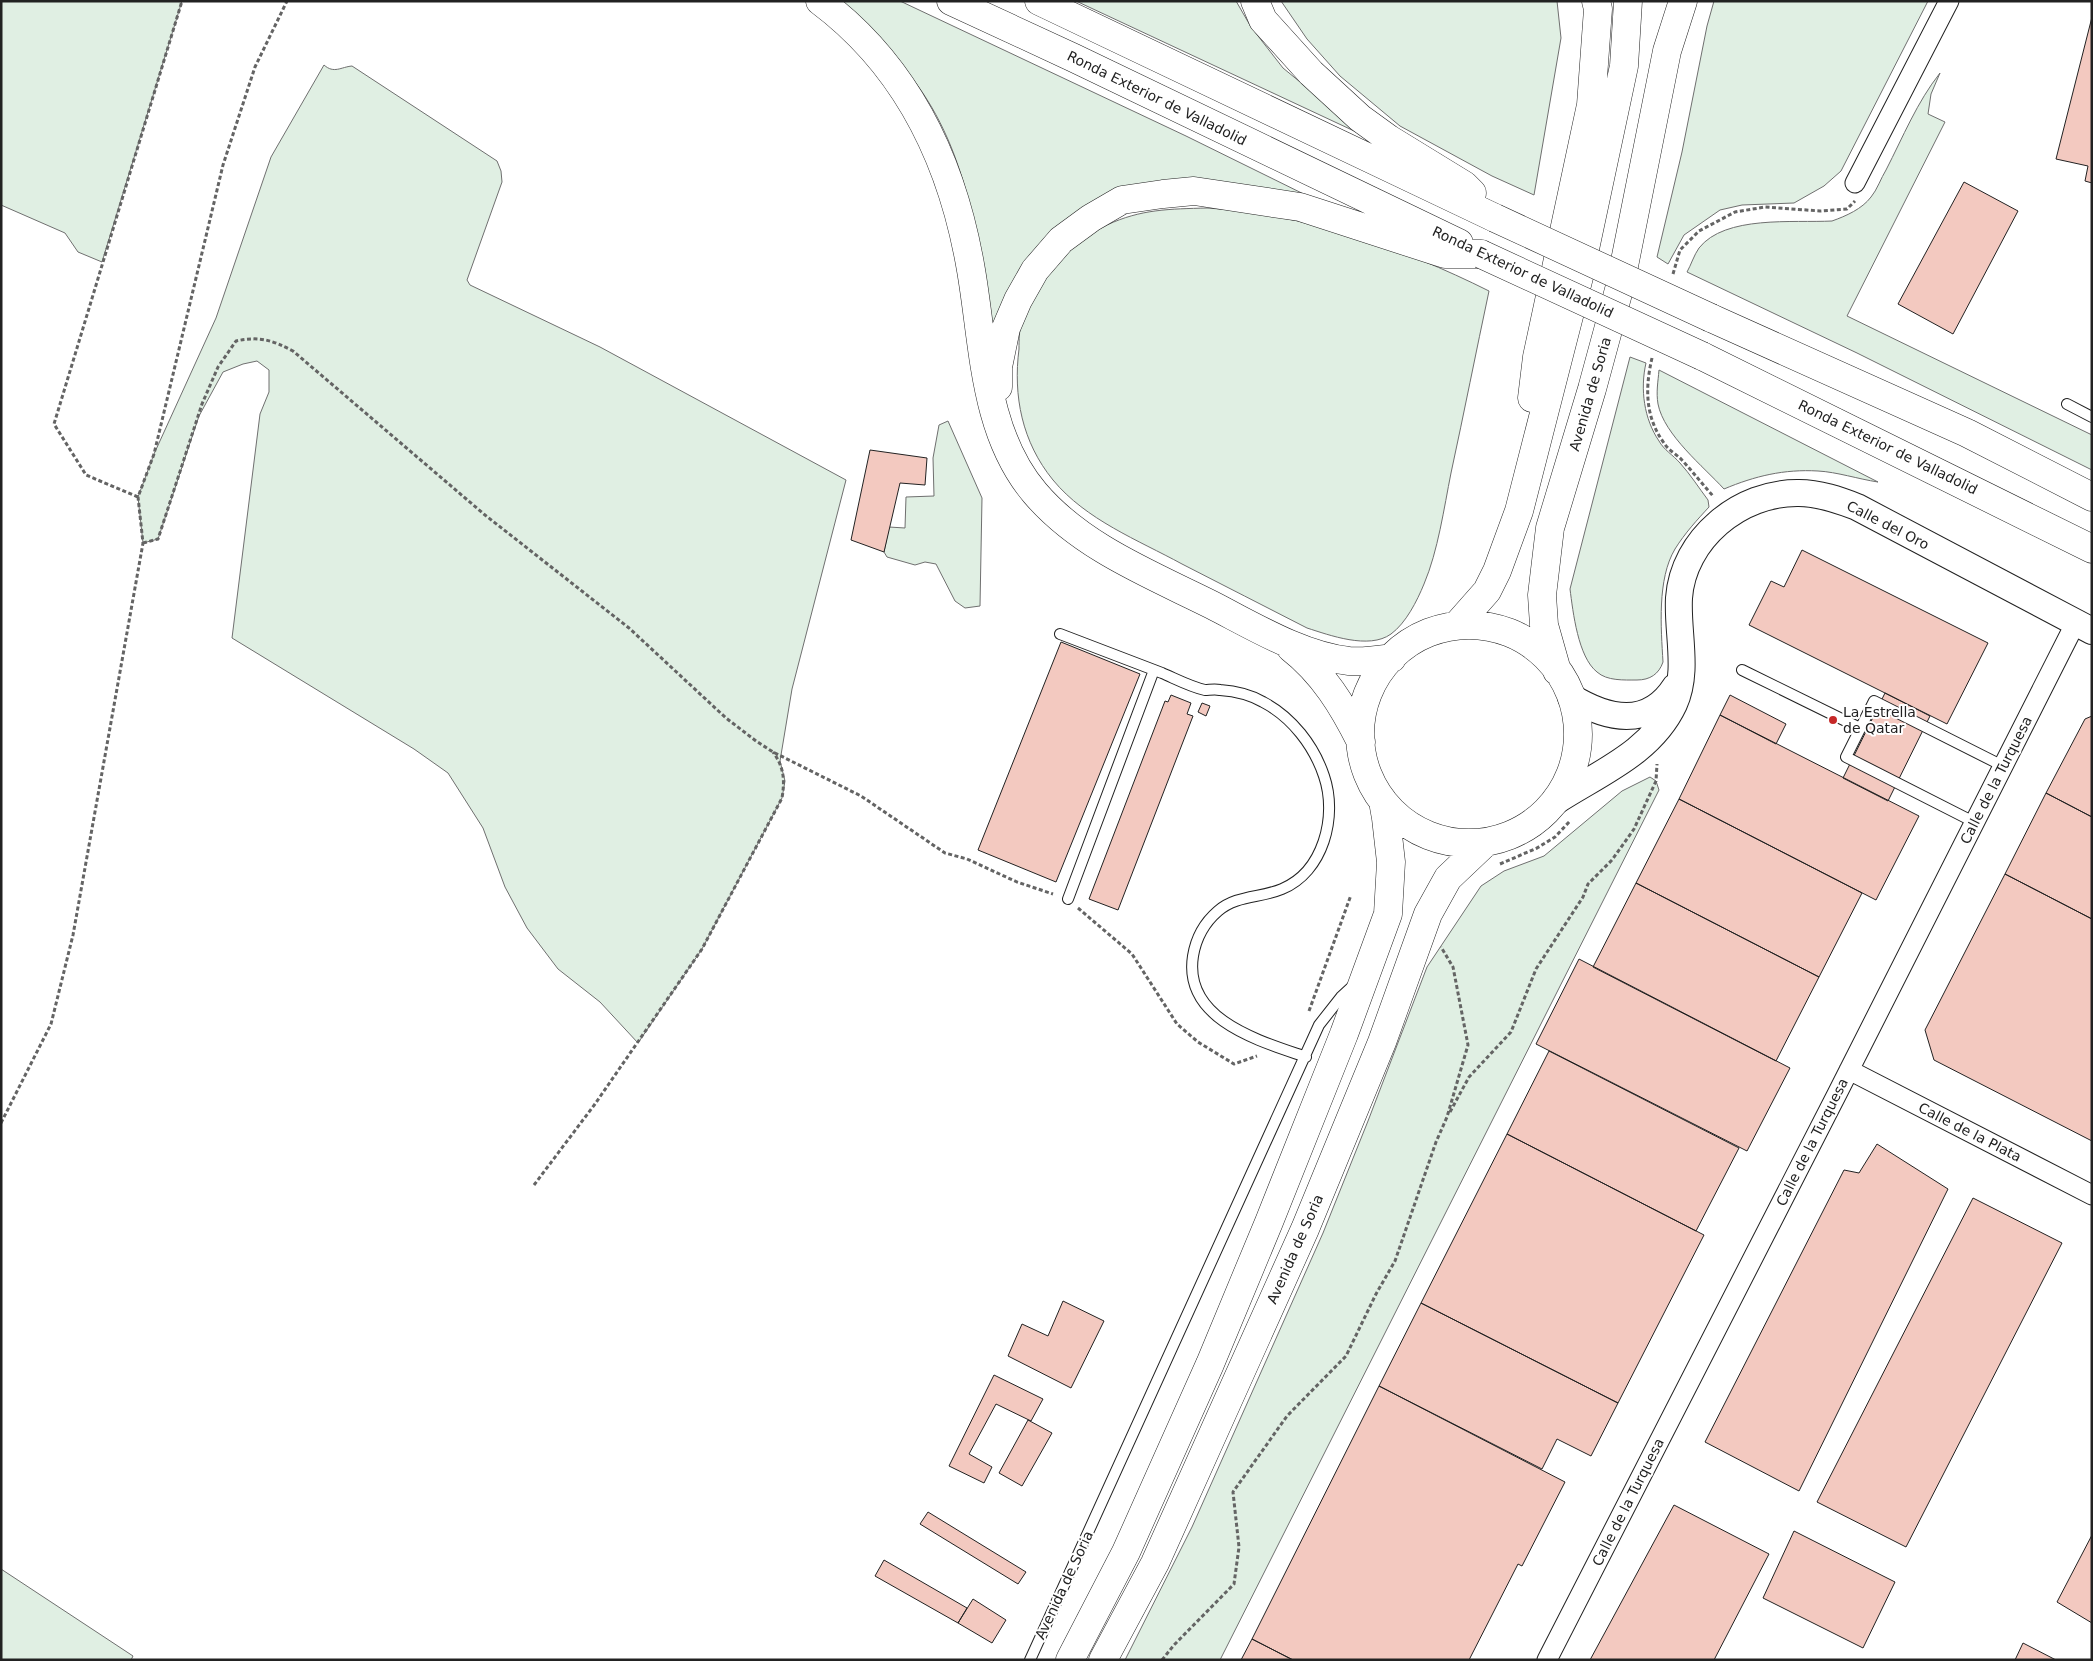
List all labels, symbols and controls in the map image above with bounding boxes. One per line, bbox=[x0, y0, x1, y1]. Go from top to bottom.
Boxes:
street label: Ronda Exterior de Valladolid bbox=[1065, 47, 1249, 149]
street label: Ronda Exterior de Valladolid bbox=[1430, 223, 1616, 321]
street label: Avenida de Soria bbox=[1566, 335, 1614, 453]
street label: Ronda Exterior de Valladolid bbox=[1796, 396, 1980, 498]
street label: Calle del Oro bbox=[1844, 497, 1932, 553]
place label: La Estrella de Qatar bbox=[1843, 704, 1916, 736]
street label: Calle de la Turquesa bbox=[1957, 713, 2035, 847]
marker: La Estrella de Qatar bbox=[1827, 714, 1839, 726]
street label: Calle de la Turquesa bbox=[1773, 1075, 1851, 1209]
street label: Calle de la Plata bbox=[1916, 1099, 2024, 1165]
street label: Avenida de Soria bbox=[1264, 1192, 1326, 1306]
street label: Calle de la Turquesa bbox=[1589, 1435, 1667, 1569]
street label: Avenida de Soria bbox=[1032, 1528, 1096, 1642]

